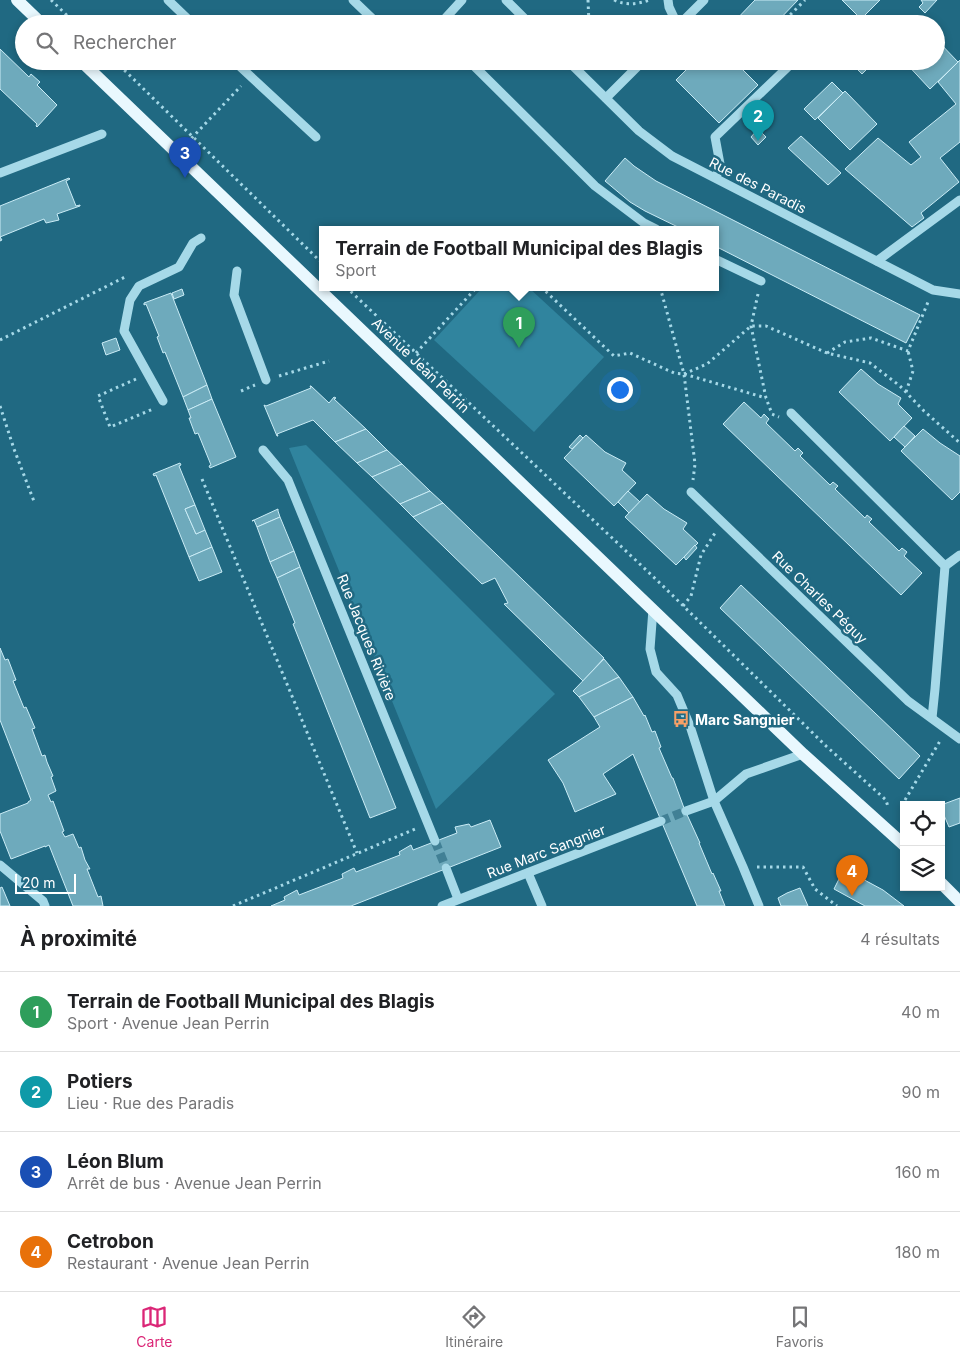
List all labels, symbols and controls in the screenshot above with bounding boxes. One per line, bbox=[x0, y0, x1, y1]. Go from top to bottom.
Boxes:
search box bbox=[15, 15, 945, 70]
icon: search bbox=[33, 29, 61, 57]
text: Rechercher bbox=[73, 31, 176, 54]
pin: 2 bbox=[742, 100, 774, 141]
pin: 3 bbox=[169, 137, 201, 178]
street label: Rue des Paradis bbox=[707, 153, 809, 217]
popup bbox=[319, 226, 719, 291]
text: Terrain de Football Municipal des Blagis bbox=[335, 237, 703, 260]
text: Sport bbox=[335, 260, 376, 280]
pin: 1 bbox=[503, 307, 535, 348]
street label: Avenue Jean Perrin bbox=[369, 314, 473, 416]
your location bbox=[607, 377, 633, 403]
street label: Rue Charles Péguy bbox=[769, 547, 871, 647]
street label: Rue Jacques Rivière bbox=[334, 571, 400, 703]
bus stop icon: Marc Sangnier bbox=[671, 709, 691, 729]
place label: Marc Sangnier bbox=[695, 711, 795, 728]
map controls bbox=[900, 801, 945, 891]
button: locate bbox=[900, 801, 945, 846]
street label: Rue Marc Sangnier bbox=[484, 821, 608, 881]
button: layers bbox=[900, 846, 945, 891]
pin: 4 bbox=[836, 855, 868, 896]
scale bar bbox=[15, 871, 76, 894]
text: 20 m bbox=[22, 874, 56, 891]
text: À proximité bbox=[20, 926, 137, 951]
text: 4 résultats bbox=[860, 929, 940, 949]
text: Terrain de Football Municipal des Blagis bbox=[67, 990, 435, 1013]
text: 1 bbox=[33, 1002, 39, 1022]
text: 40 m bbox=[901, 1002, 940, 1022]
text: Sport · Avenue Jean Perrin bbox=[67, 1013, 269, 1033]
text: Potiers bbox=[67, 1070, 133, 1093]
text: 2 bbox=[31, 1082, 41, 1102]
text: 90 m bbox=[901, 1082, 940, 1102]
text: Lieu · Rue des Paradis bbox=[67, 1093, 234, 1113]
text: Léon Blum bbox=[67, 1150, 164, 1173]
text: 3 bbox=[31, 1162, 41, 1182]
text: 160 m bbox=[895, 1162, 940, 1182]
text: Arrêt de bus · Avenue Jean Perrin bbox=[67, 1173, 322, 1193]
text: Cetrobon bbox=[67, 1230, 154, 1253]
text: 4 bbox=[31, 1242, 41, 1262]
text: 180 m bbox=[895, 1242, 940, 1262]
text: Restaurant · Avenue Jean Perrin bbox=[67, 1253, 310, 1273]
tab: Carte bbox=[136, 1303, 173, 1350]
tab: Itinéraire bbox=[445, 1303, 503, 1350]
tab: Favoris bbox=[776, 1303, 824, 1350]

